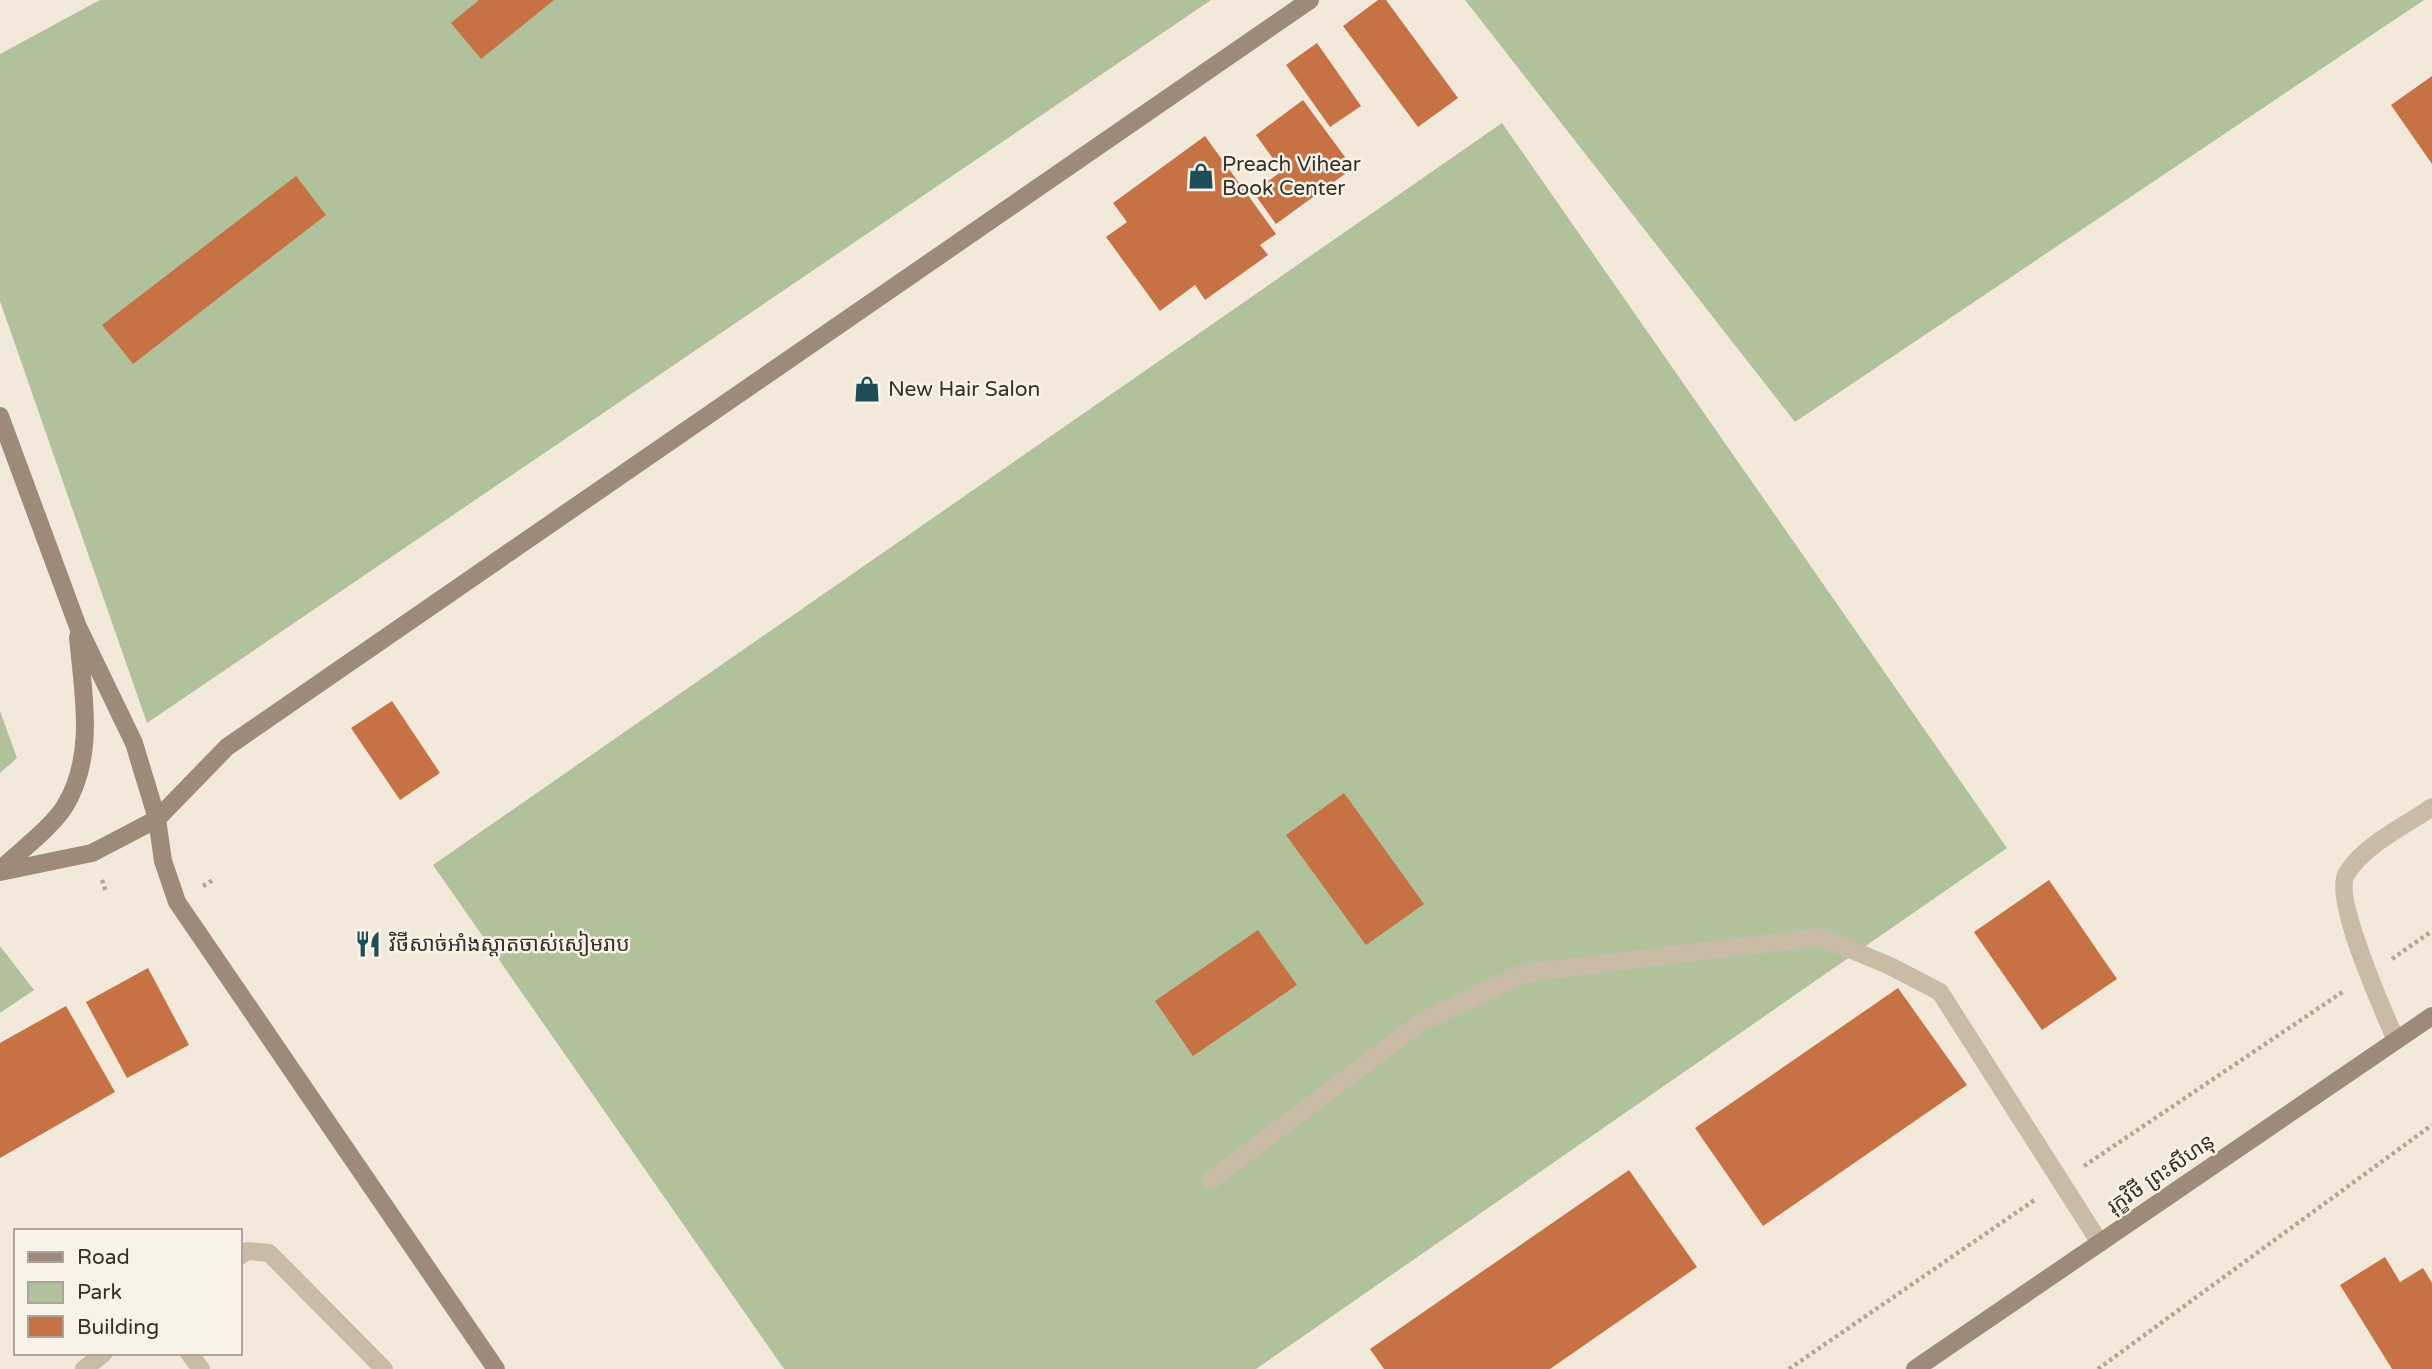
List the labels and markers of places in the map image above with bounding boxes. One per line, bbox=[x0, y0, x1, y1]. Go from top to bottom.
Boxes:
place label: Preach Vihear Book Center bbox=[1222, 152, 1361, 201]
shop icon: Preach Vihear Book Center bbox=[1186, 161, 1216, 191]
shop icon: New Hair Salon bbox=[852, 374, 882, 404]
place label: New Hair Salon bbox=[888, 377, 1040, 402]
restaurant icon: វិថីសាច់អាំងស្តាតចាស់សៀមរាប bbox=[353, 929, 383, 959]
place label: វិថីសាច់អាំងស្តាតចាស់សៀមរាប bbox=[388, 930, 629, 957]

